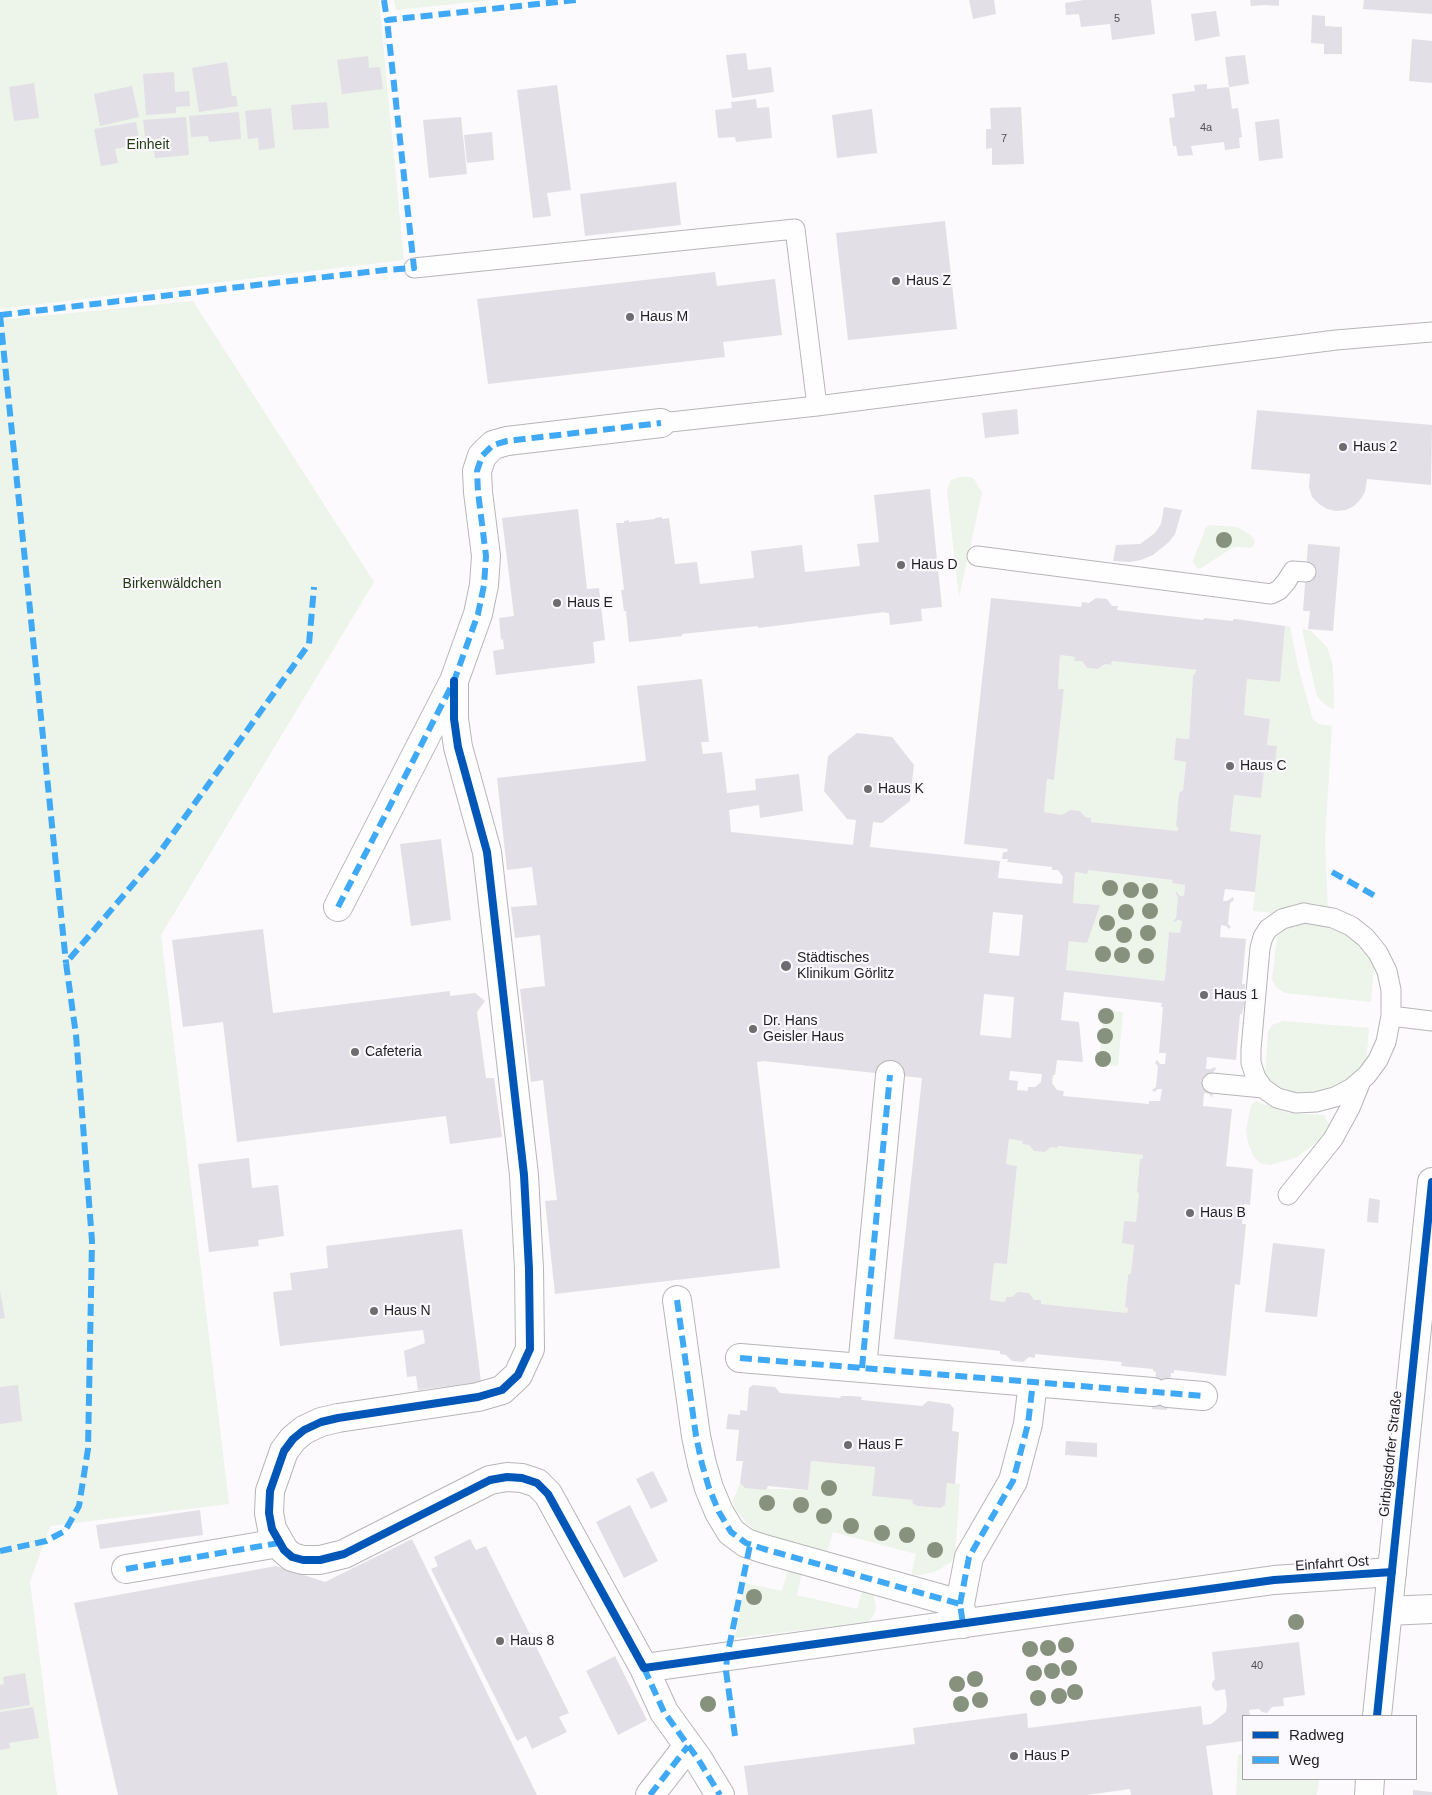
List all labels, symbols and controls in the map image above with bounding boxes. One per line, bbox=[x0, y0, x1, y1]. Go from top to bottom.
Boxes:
house number: 5 bbox=[1114, 12, 1120, 26]
house number: 4a bbox=[1200, 121, 1212, 135]
house number: 7 bbox=[1001, 132, 1007, 146]
park label: Einheit bbox=[127, 137, 169, 153]
place label: Haus Z bbox=[906, 273, 951, 289]
marker: Haus Z bbox=[890, 275, 902, 287]
place label: Haus M bbox=[640, 309, 688, 325]
marker: Haus M bbox=[624, 311, 636, 323]
place label: Haus 2 bbox=[1353, 439, 1397, 455]
marker: Haus 2 bbox=[1337, 441, 1349, 453]
place label: Haus D bbox=[911, 557, 958, 573]
marker: Haus D bbox=[895, 559, 907, 571]
park label: Birkenwäldchen bbox=[123, 576, 221, 592]
place label: Haus E bbox=[567, 595, 613, 611]
marker: Haus E bbox=[551, 597, 563, 609]
place label: Haus C bbox=[1240, 758, 1287, 774]
marker: Haus C bbox=[1224, 760, 1236, 772]
place label: Haus K bbox=[878, 781, 924, 797]
marker: Haus K bbox=[862, 783, 874, 795]
place label: Städtisches Klinikum Görlitz bbox=[797, 950, 894, 982]
marker: Städtisches Klinikum Görlitz bbox=[779, 959, 793, 973]
place label: Haus 1 bbox=[1214, 987, 1258, 1003]
marker: Haus 1 bbox=[1198, 989, 1210, 1001]
place label: Dr. Hans Geisler Haus bbox=[763, 1013, 844, 1046]
marker: Dr. Hans Geisler Haus bbox=[747, 1023, 759, 1035]
place label: Cafeteria bbox=[365, 1044, 422, 1060]
marker: Cafeteria bbox=[349, 1046, 361, 1058]
place label: Haus B bbox=[1200, 1205, 1246, 1221]
marker: Haus B bbox=[1184, 1207, 1196, 1219]
place label: Haus N bbox=[384, 1303, 431, 1319]
marker: Haus N bbox=[368, 1305, 380, 1317]
street label: Girbigsdorfer Straße bbox=[1376, 1390, 1406, 1518]
place label: Haus F bbox=[858, 1437, 903, 1453]
marker: Haus F bbox=[842, 1439, 854, 1451]
street label: Einfahrt Ost bbox=[1295, 1553, 1369, 1575]
place label: Haus 8 bbox=[510, 1633, 554, 1649]
marker: Haus 8 bbox=[494, 1635, 506, 1647]
house number: 40 bbox=[1251, 1659, 1263, 1673]
legend bbox=[1242, 1715, 1417, 1780]
text: Radweg bbox=[1289, 1726, 1344, 1743]
place label: Haus P bbox=[1024, 1748, 1070, 1764]
marker: Haus P bbox=[1008, 1750, 1020, 1762]
text: Weg bbox=[1289, 1751, 1320, 1768]

